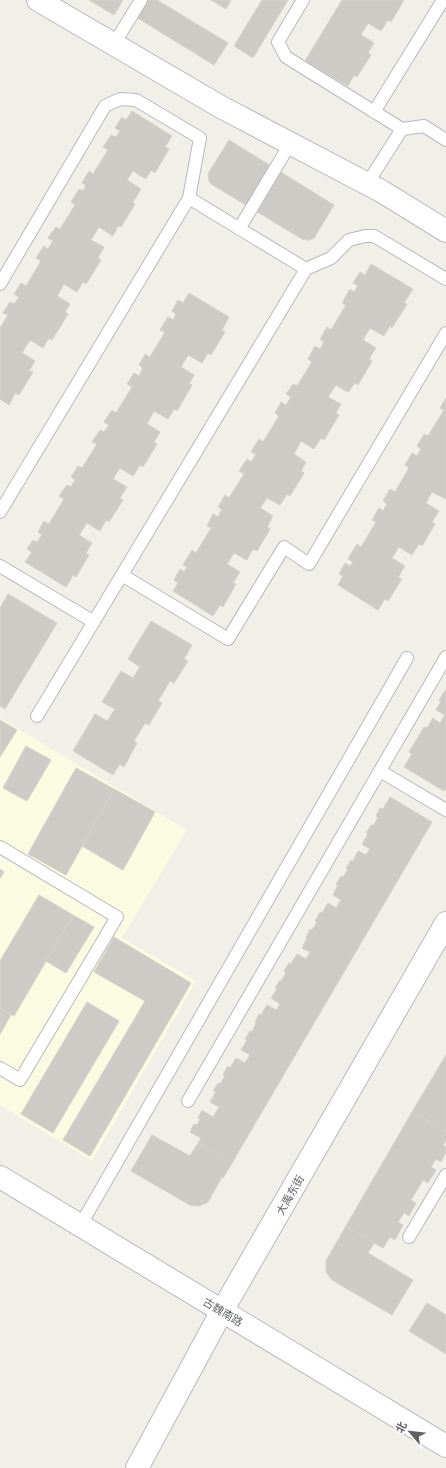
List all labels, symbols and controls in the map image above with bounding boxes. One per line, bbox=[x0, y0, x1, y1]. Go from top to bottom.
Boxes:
street label: 大禹东街 bbox=[274, 1173, 306, 1217]
street label: 古魏南路 bbox=[201, 1296, 245, 1328]
north arrow bbox=[390, 1412, 430, 1452]
text: 北 bbox=[393, 1420, 409, 1435]

